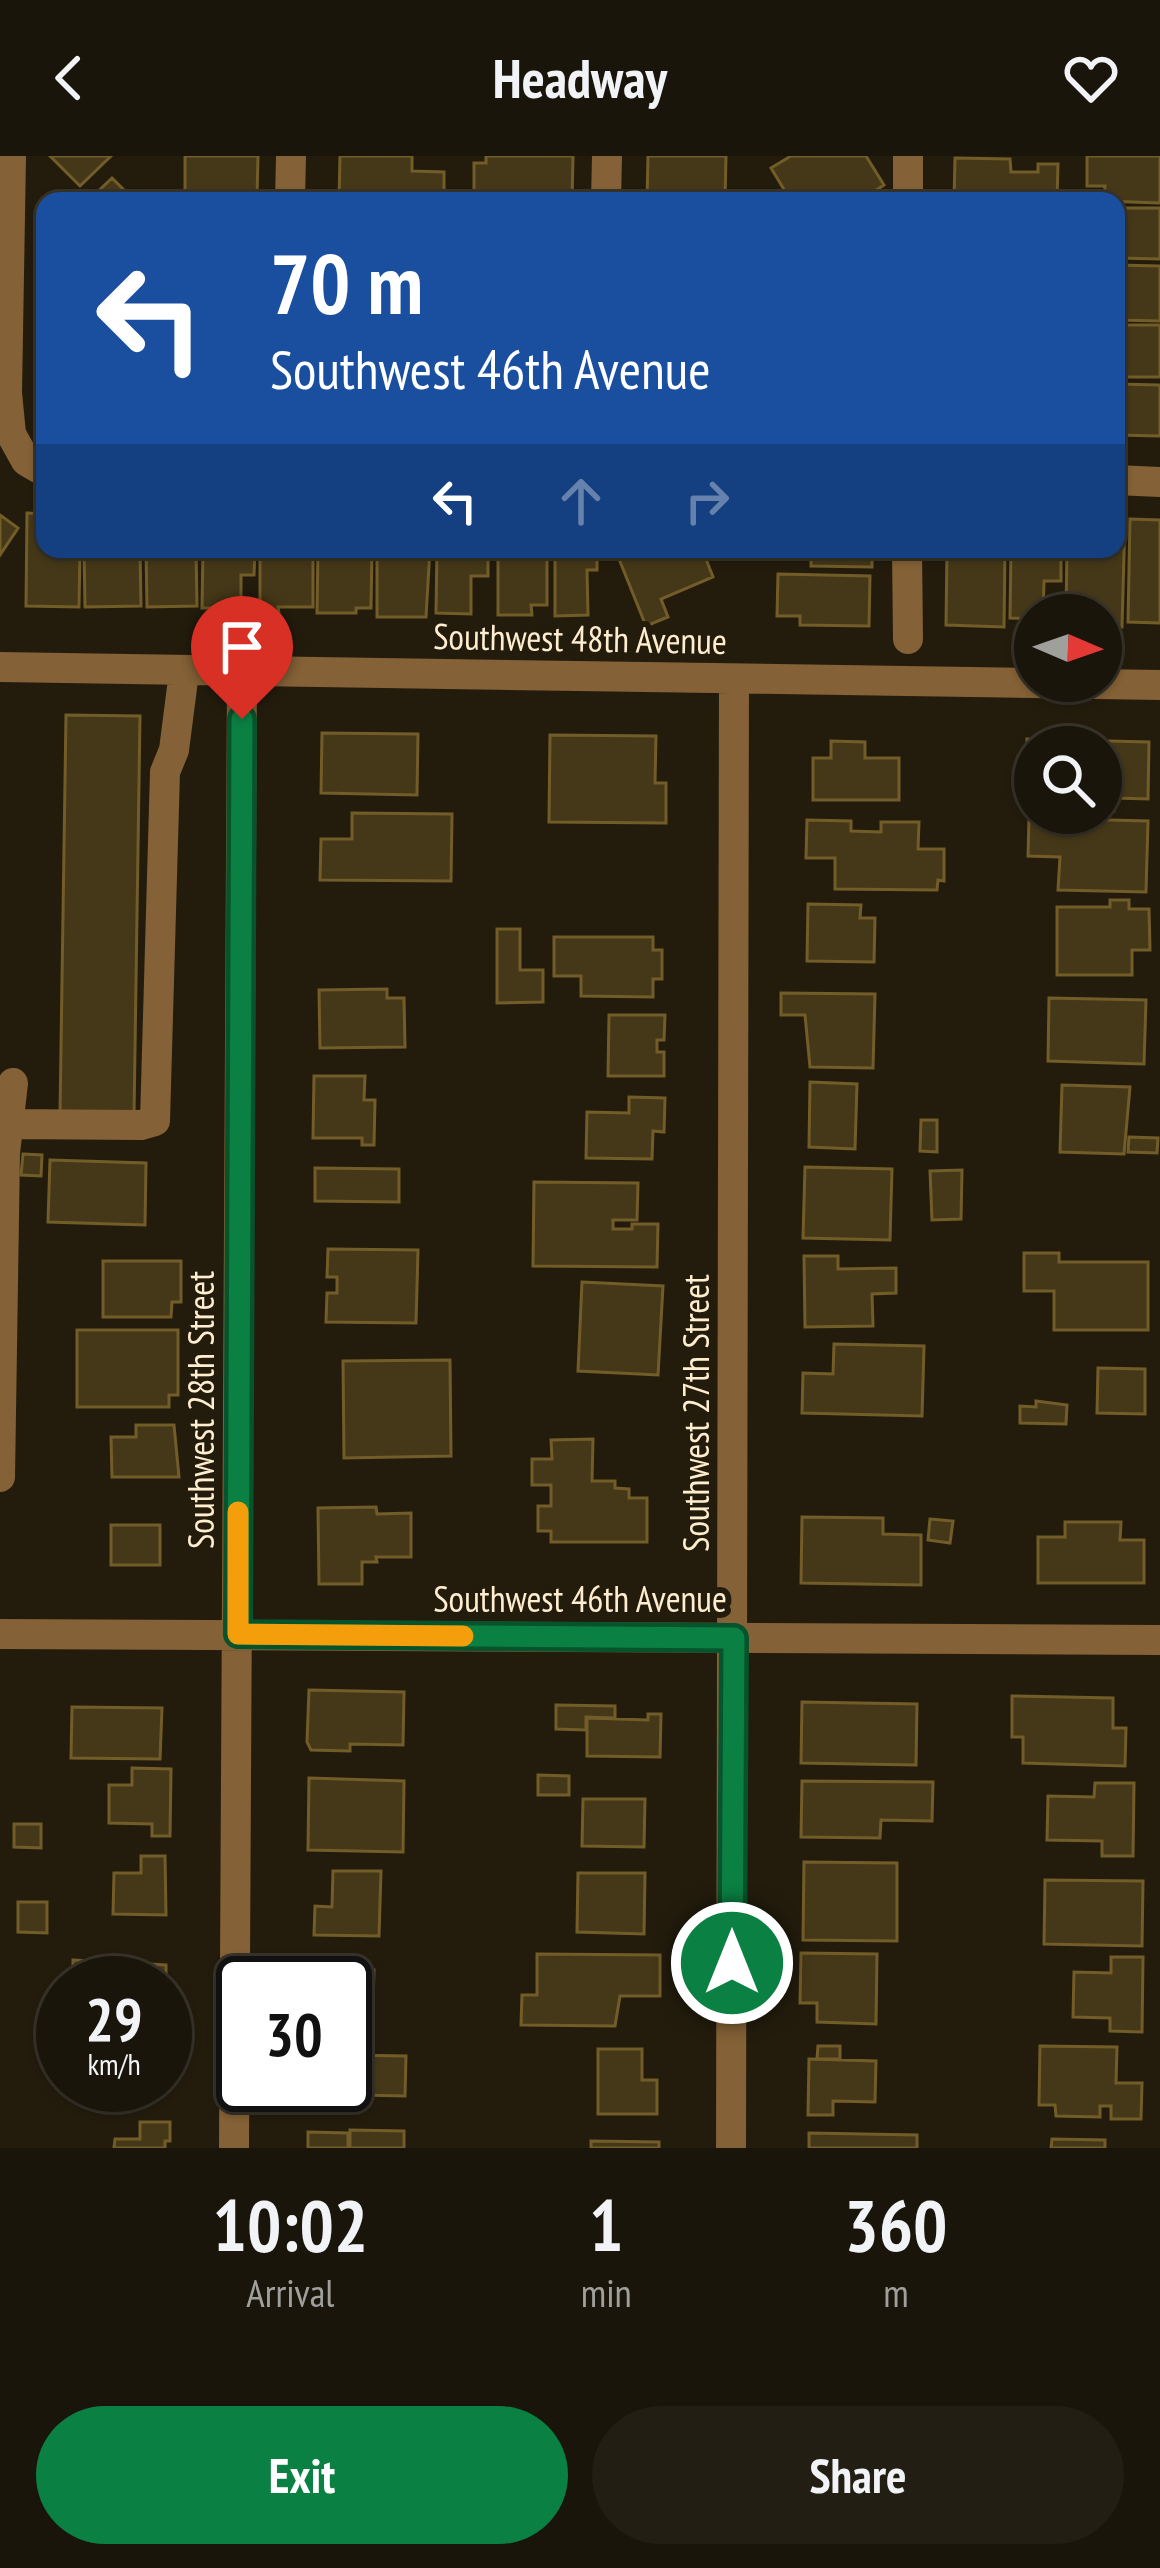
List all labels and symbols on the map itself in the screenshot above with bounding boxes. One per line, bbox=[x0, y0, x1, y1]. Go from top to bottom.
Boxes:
north arrow bbox=[1014, 594, 1122, 702]
pin bbox=[191, 596, 293, 719]
street label: Southwest 48th Avenue bbox=[433, 612, 727, 664]
street label: Southwest 28th Street bbox=[177, 1271, 224, 1549]
street label: Southwest 27th Street bbox=[672, 1274, 719, 1552]
street label: Southwest 46th Avenue bbox=[433, 1575, 727, 1622]
position arrow bbox=[669, 1900, 795, 2026]
speed limit sign: 30 bbox=[216, 1956, 372, 2112]

